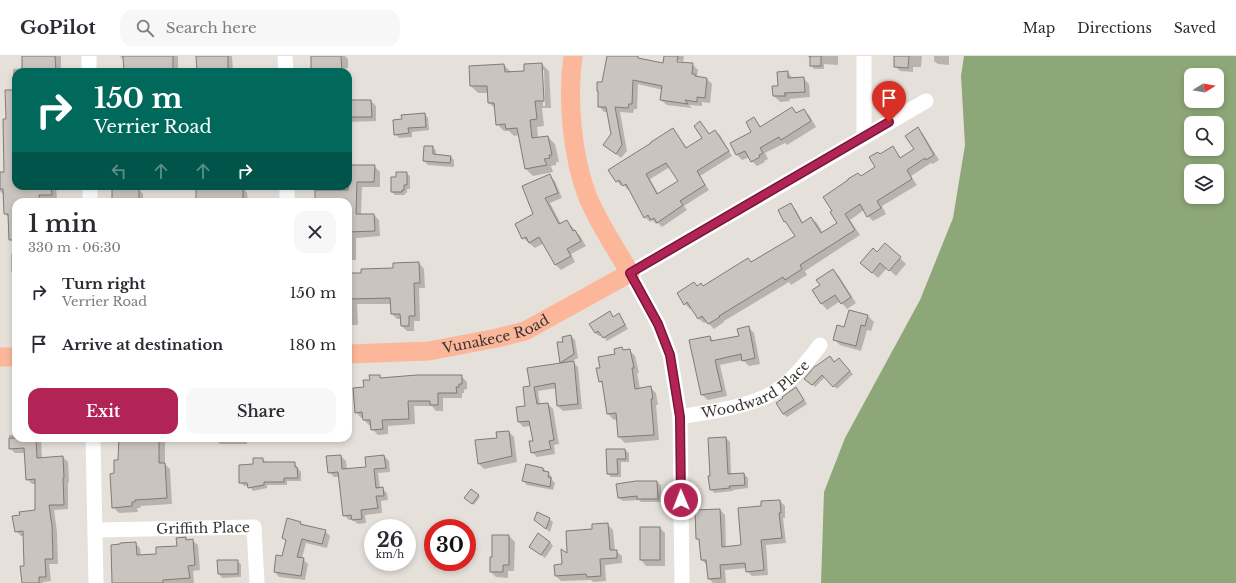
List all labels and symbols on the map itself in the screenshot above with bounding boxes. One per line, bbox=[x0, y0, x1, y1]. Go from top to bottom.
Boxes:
north arrow bbox=[1184, 68, 1224, 108]
pin bbox=[872, 81, 906, 122]
street label: Vunakece Road bbox=[440, 310, 553, 357]
street label: Woodward Place bbox=[699, 356, 813, 422]
position arrow bbox=[660, 479, 702, 521]
street label: Griffith Place bbox=[156, 518, 250, 538]
speed limit sign: 30 bbox=[424, 519, 476, 571]

